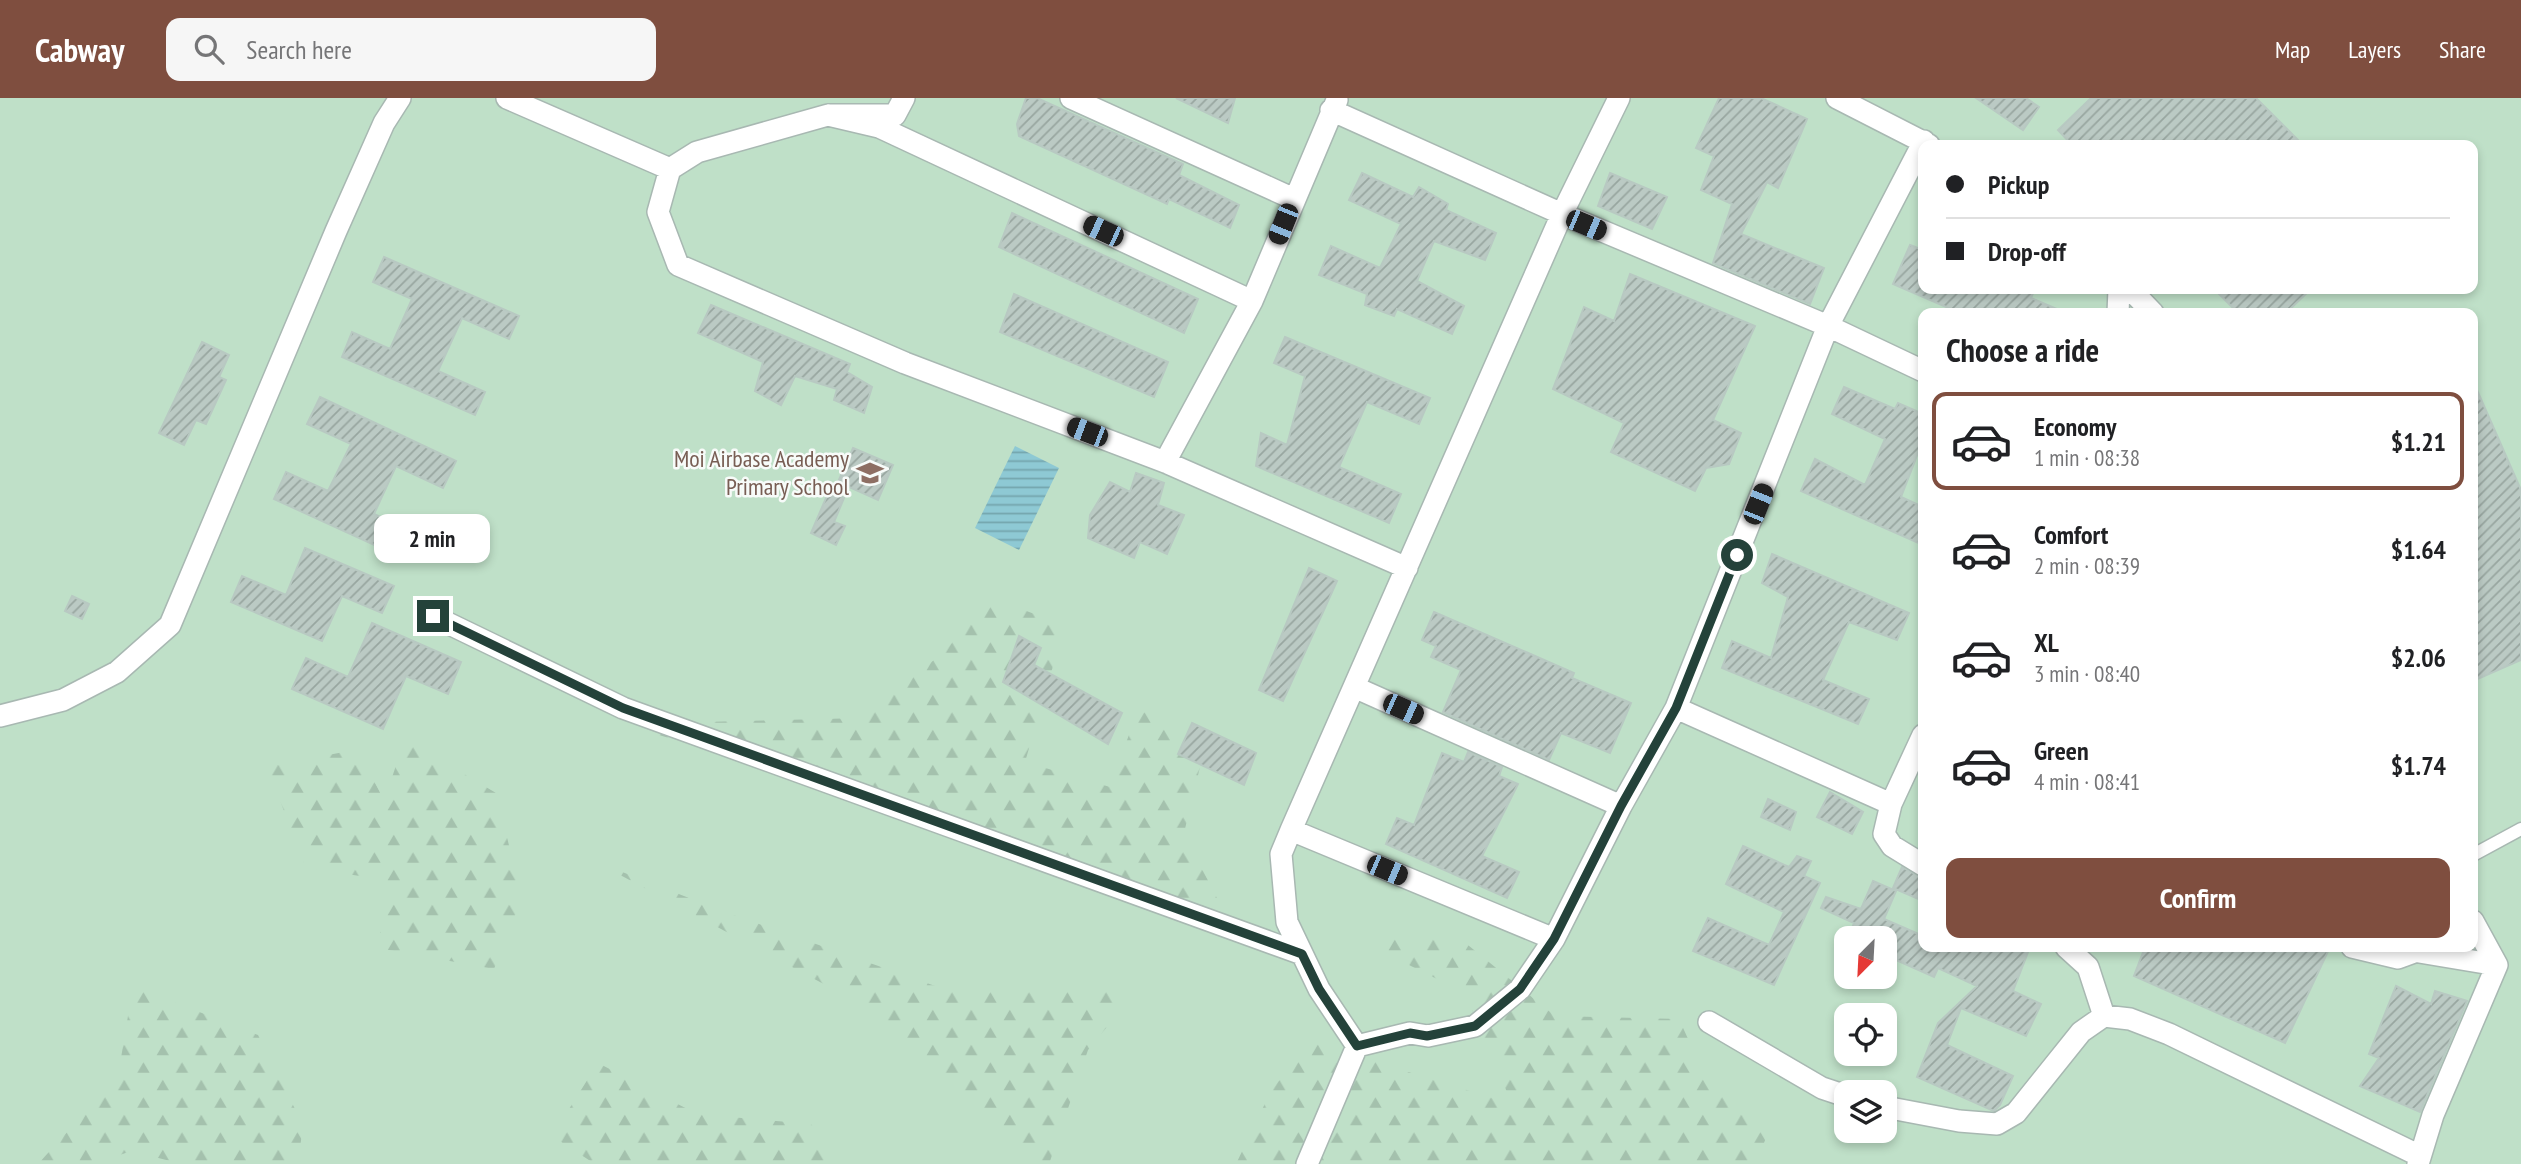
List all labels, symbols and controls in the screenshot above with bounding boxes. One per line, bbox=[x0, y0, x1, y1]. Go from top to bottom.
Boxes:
search box bbox=[166, 18, 656, 81]
text: Cabway bbox=[35, 28, 124, 71]
icon: search bbox=[190, 30, 228, 68]
text: Search here bbox=[246, 33, 352, 66]
text: Map bbox=[2275, 34, 2310, 65]
text: Layers bbox=[2348, 34, 2401, 65]
text: Share bbox=[2439, 34, 2486, 65]
text: Pickup bbox=[1988, 168, 2049, 201]
car bbox=[1266, 201, 1301, 247]
car bbox=[1563, 207, 1610, 243]
car bbox=[1080, 213, 1127, 249]
text: Drop-off bbox=[1988, 235, 2066, 268]
text: Choose a ride bbox=[1946, 329, 2099, 371]
icon: car bbox=[1950, 410, 2013, 473]
text: Economy bbox=[2034, 410, 2116, 443]
car bbox=[1064, 415, 1111, 449]
text: $1.21 bbox=[2391, 425, 2446, 458]
place label: Moi Airbase Academy Primary School bbox=[674, 443, 849, 502]
text: 1 min · 08:38 bbox=[2034, 443, 2140, 472]
school or university icon: Moi Airbase Academy Primary School bbox=[855, 458, 885, 488]
car bbox=[1741, 481, 1776, 527]
callout: 2 min bbox=[375, 514, 491, 564]
icon: car bbox=[1950, 518, 2013, 581]
text: Comfort bbox=[2034, 518, 2108, 551]
text: 2 min bbox=[409, 524, 455, 553]
text: $1.64 bbox=[2391, 533, 2446, 566]
route start bbox=[1721, 539, 1753, 571]
text: 2 min · 08:39 bbox=[2034, 551, 2140, 580]
route end bbox=[417, 600, 449, 632]
icon: car bbox=[1950, 626, 2013, 689]
text: XL bbox=[2034, 626, 2059, 659]
text: $2.06 bbox=[2391, 641, 2446, 674]
text: 3 min · 08:40 bbox=[2034, 659, 2140, 688]
car bbox=[1380, 691, 1427, 727]
icon: car bbox=[1950, 734, 2013, 797]
text: Green bbox=[2034, 734, 2089, 767]
text: $1.74 bbox=[2391, 749, 2446, 782]
text: 4 min · 08:41 bbox=[2034, 767, 2140, 796]
car bbox=[1364, 852, 1411, 888]
button: Confirm bbox=[1946, 858, 2450, 938]
north arrow bbox=[1834, 926, 1897, 989]
map controls bbox=[1834, 926, 1897, 1143]
button: locate bbox=[1834, 1003, 1897, 1066]
button: layers bbox=[1834, 1080, 1897, 1143]

